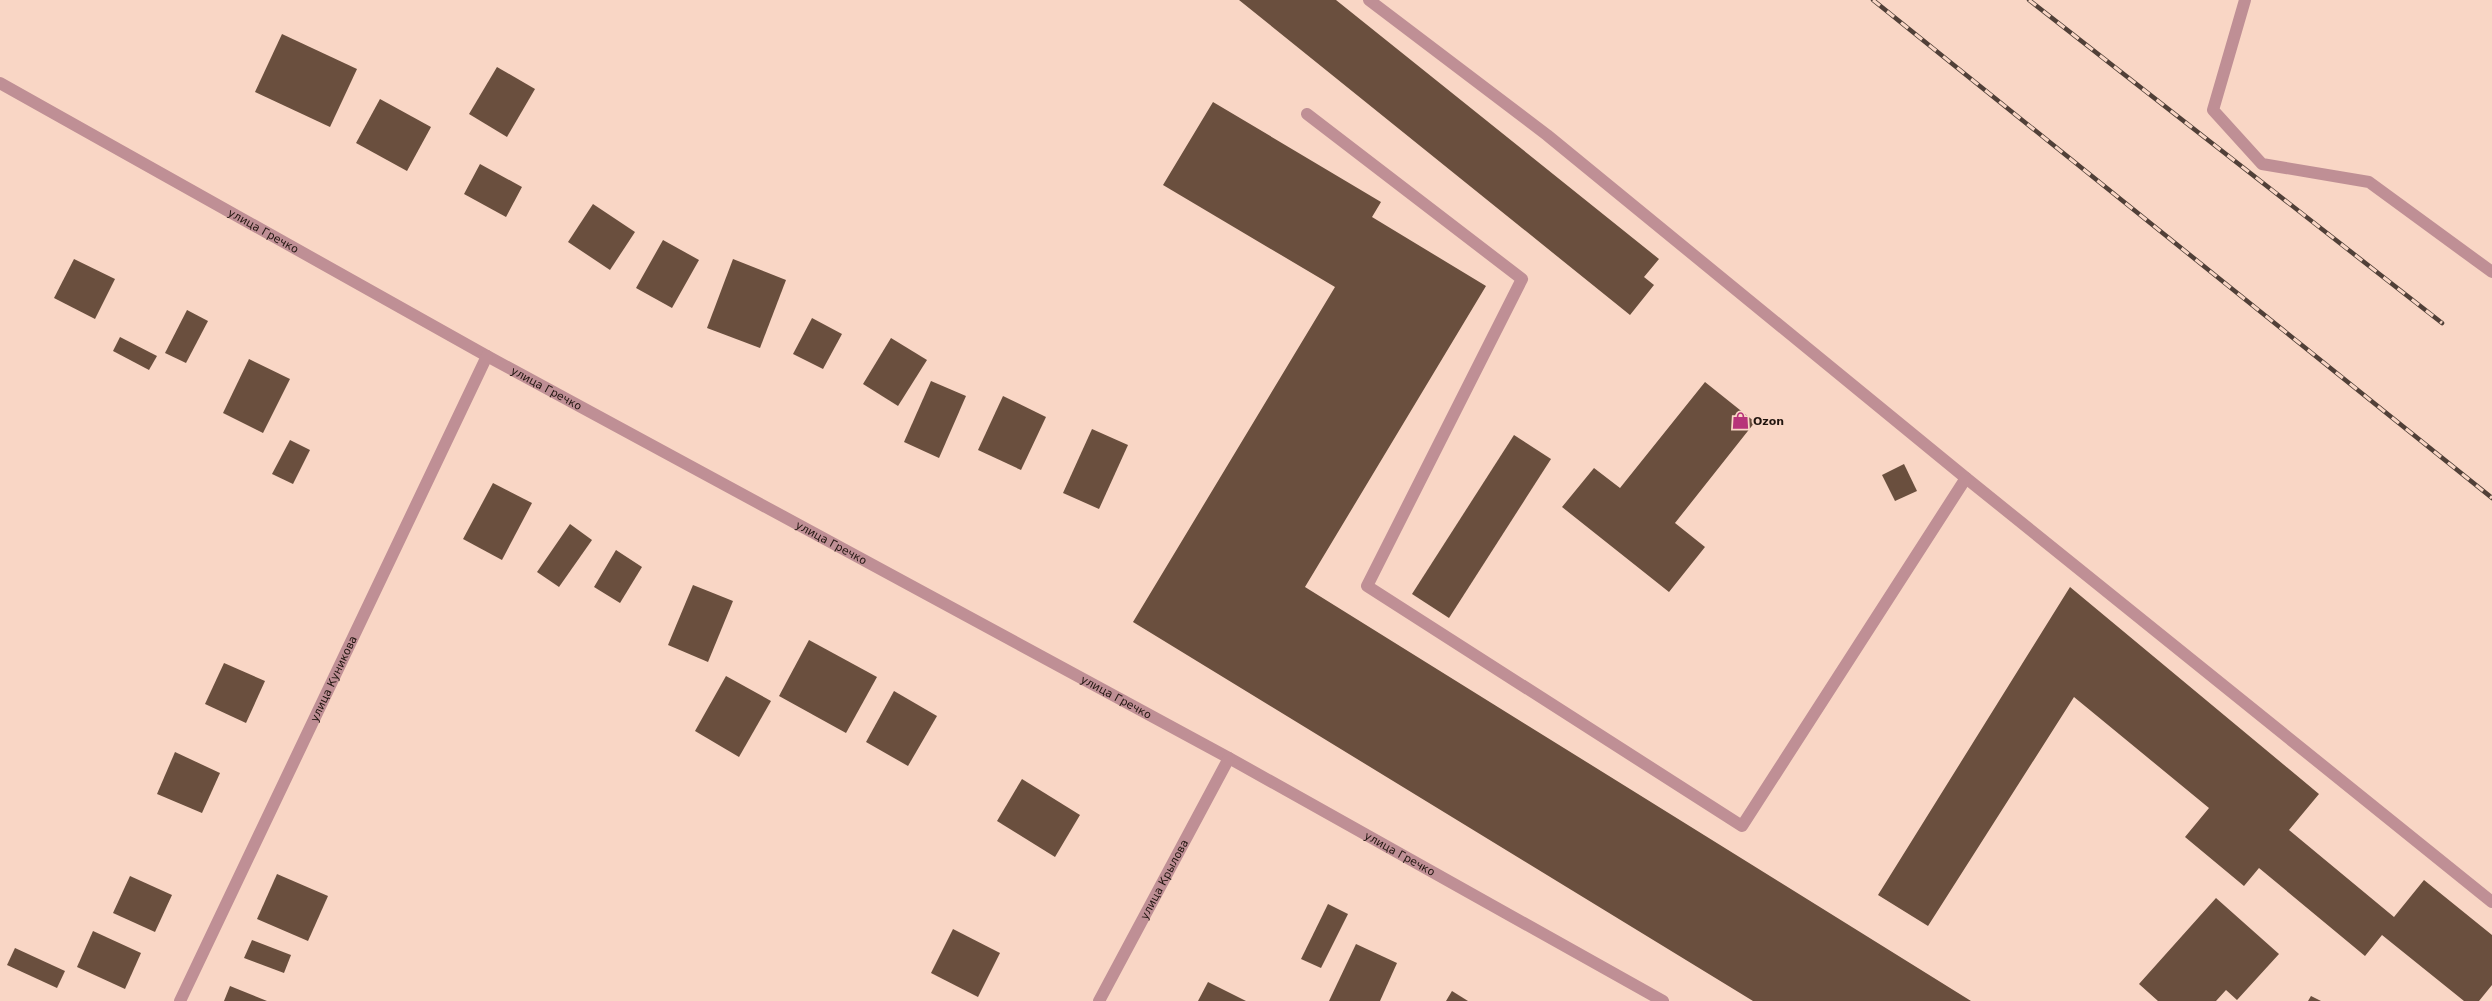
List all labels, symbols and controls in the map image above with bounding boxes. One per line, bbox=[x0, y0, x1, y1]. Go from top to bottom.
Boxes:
street label: улица Гречко bbox=[226, 206, 301, 256]
street label: улица Гречко bbox=[509, 364, 584, 413]
shop icon: Ozon bbox=[1730, 411, 1750, 431]
place label: Ozon bbox=[1753, 415, 1784, 428]
street label: улица Гречко bbox=[793, 519, 869, 568]
street label: улица Куникова bbox=[308, 634, 360, 724]
street label: улица Гречко bbox=[1078, 673, 1154, 722]
street label: улица Гречко bbox=[1362, 829, 1437, 879]
street label: улица Крылова bbox=[1138, 837, 1191, 922]

